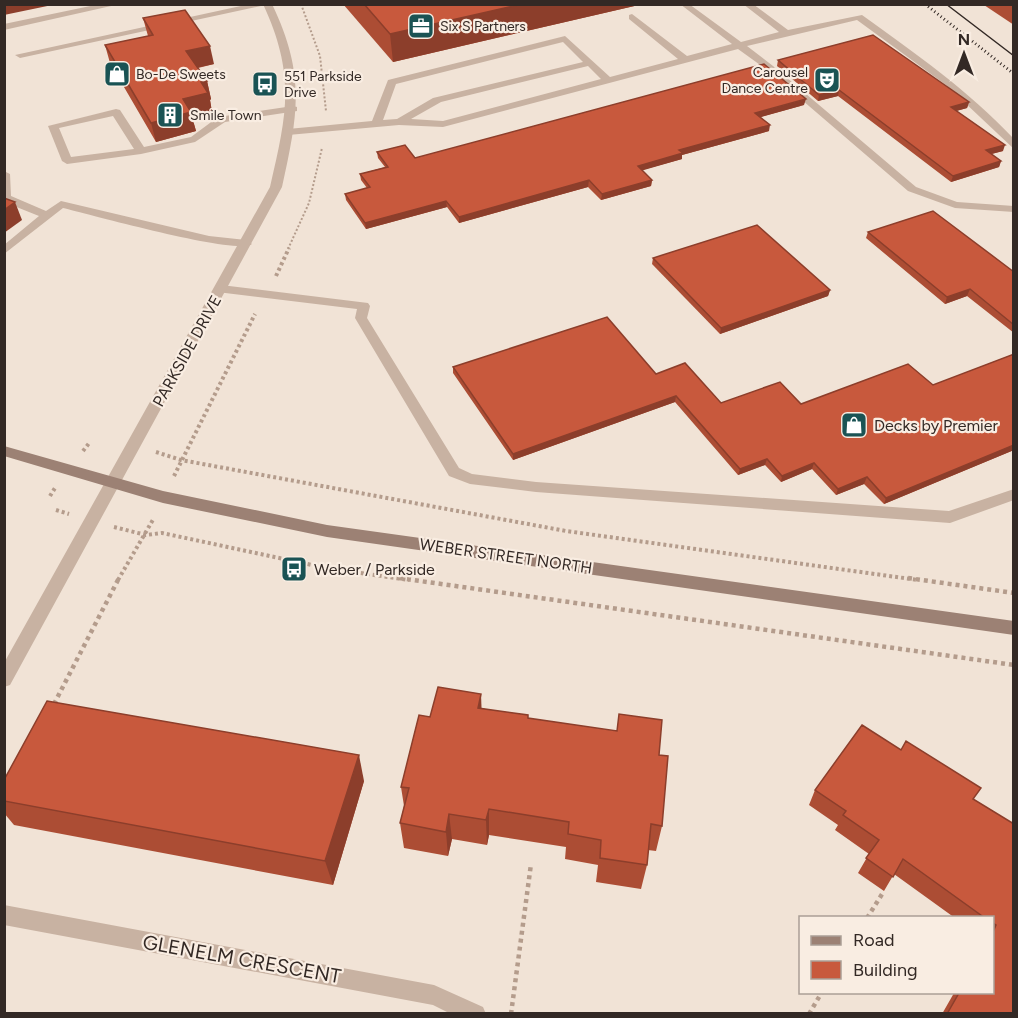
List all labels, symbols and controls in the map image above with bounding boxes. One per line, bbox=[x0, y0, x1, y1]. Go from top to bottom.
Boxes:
office icon: Six S Partners bbox=[406, 11, 436, 41]
place label: Six S Partners bbox=[440, 18, 526, 35]
north arrow bbox=[934, 24, 994, 84]
text: N bbox=[958, 30, 970, 49]
shop icon: Bo-De Sweets bbox=[102, 59, 132, 89]
place label: Carousel Dance Centre bbox=[722, 64, 808, 97]
theatre icon: Carousel Dance Centre bbox=[812, 65, 842, 95]
place label: Bo-De Sweets bbox=[136, 66, 226, 83]
place label: 551 Parkside Drive bbox=[284, 68, 362, 101]
bus stop icon: 551 Parkside Drive bbox=[250, 69, 280, 99]
building icon: Smile Town bbox=[155, 100, 185, 130]
place label: Smile Town bbox=[190, 107, 262, 124]
street label: PARKSIDE DRIVE bbox=[149, 292, 225, 410]
shop icon: Decks by Premier bbox=[839, 410, 869, 440]
place label: Decks by Premier bbox=[874, 416, 999, 435]
street label: WEBER STREET NORTH bbox=[418, 534, 594, 578]
bus stop icon: Weber / Parkside bbox=[279, 554, 309, 584]
place label: Weber / Parkside bbox=[314, 560, 435, 579]
legend bbox=[799, 916, 994, 994]
text: Road bbox=[853, 929, 894, 951]
street label: GLENELM CRESCENT bbox=[141, 930, 343, 988]
text: Building bbox=[853, 959, 918, 981]

